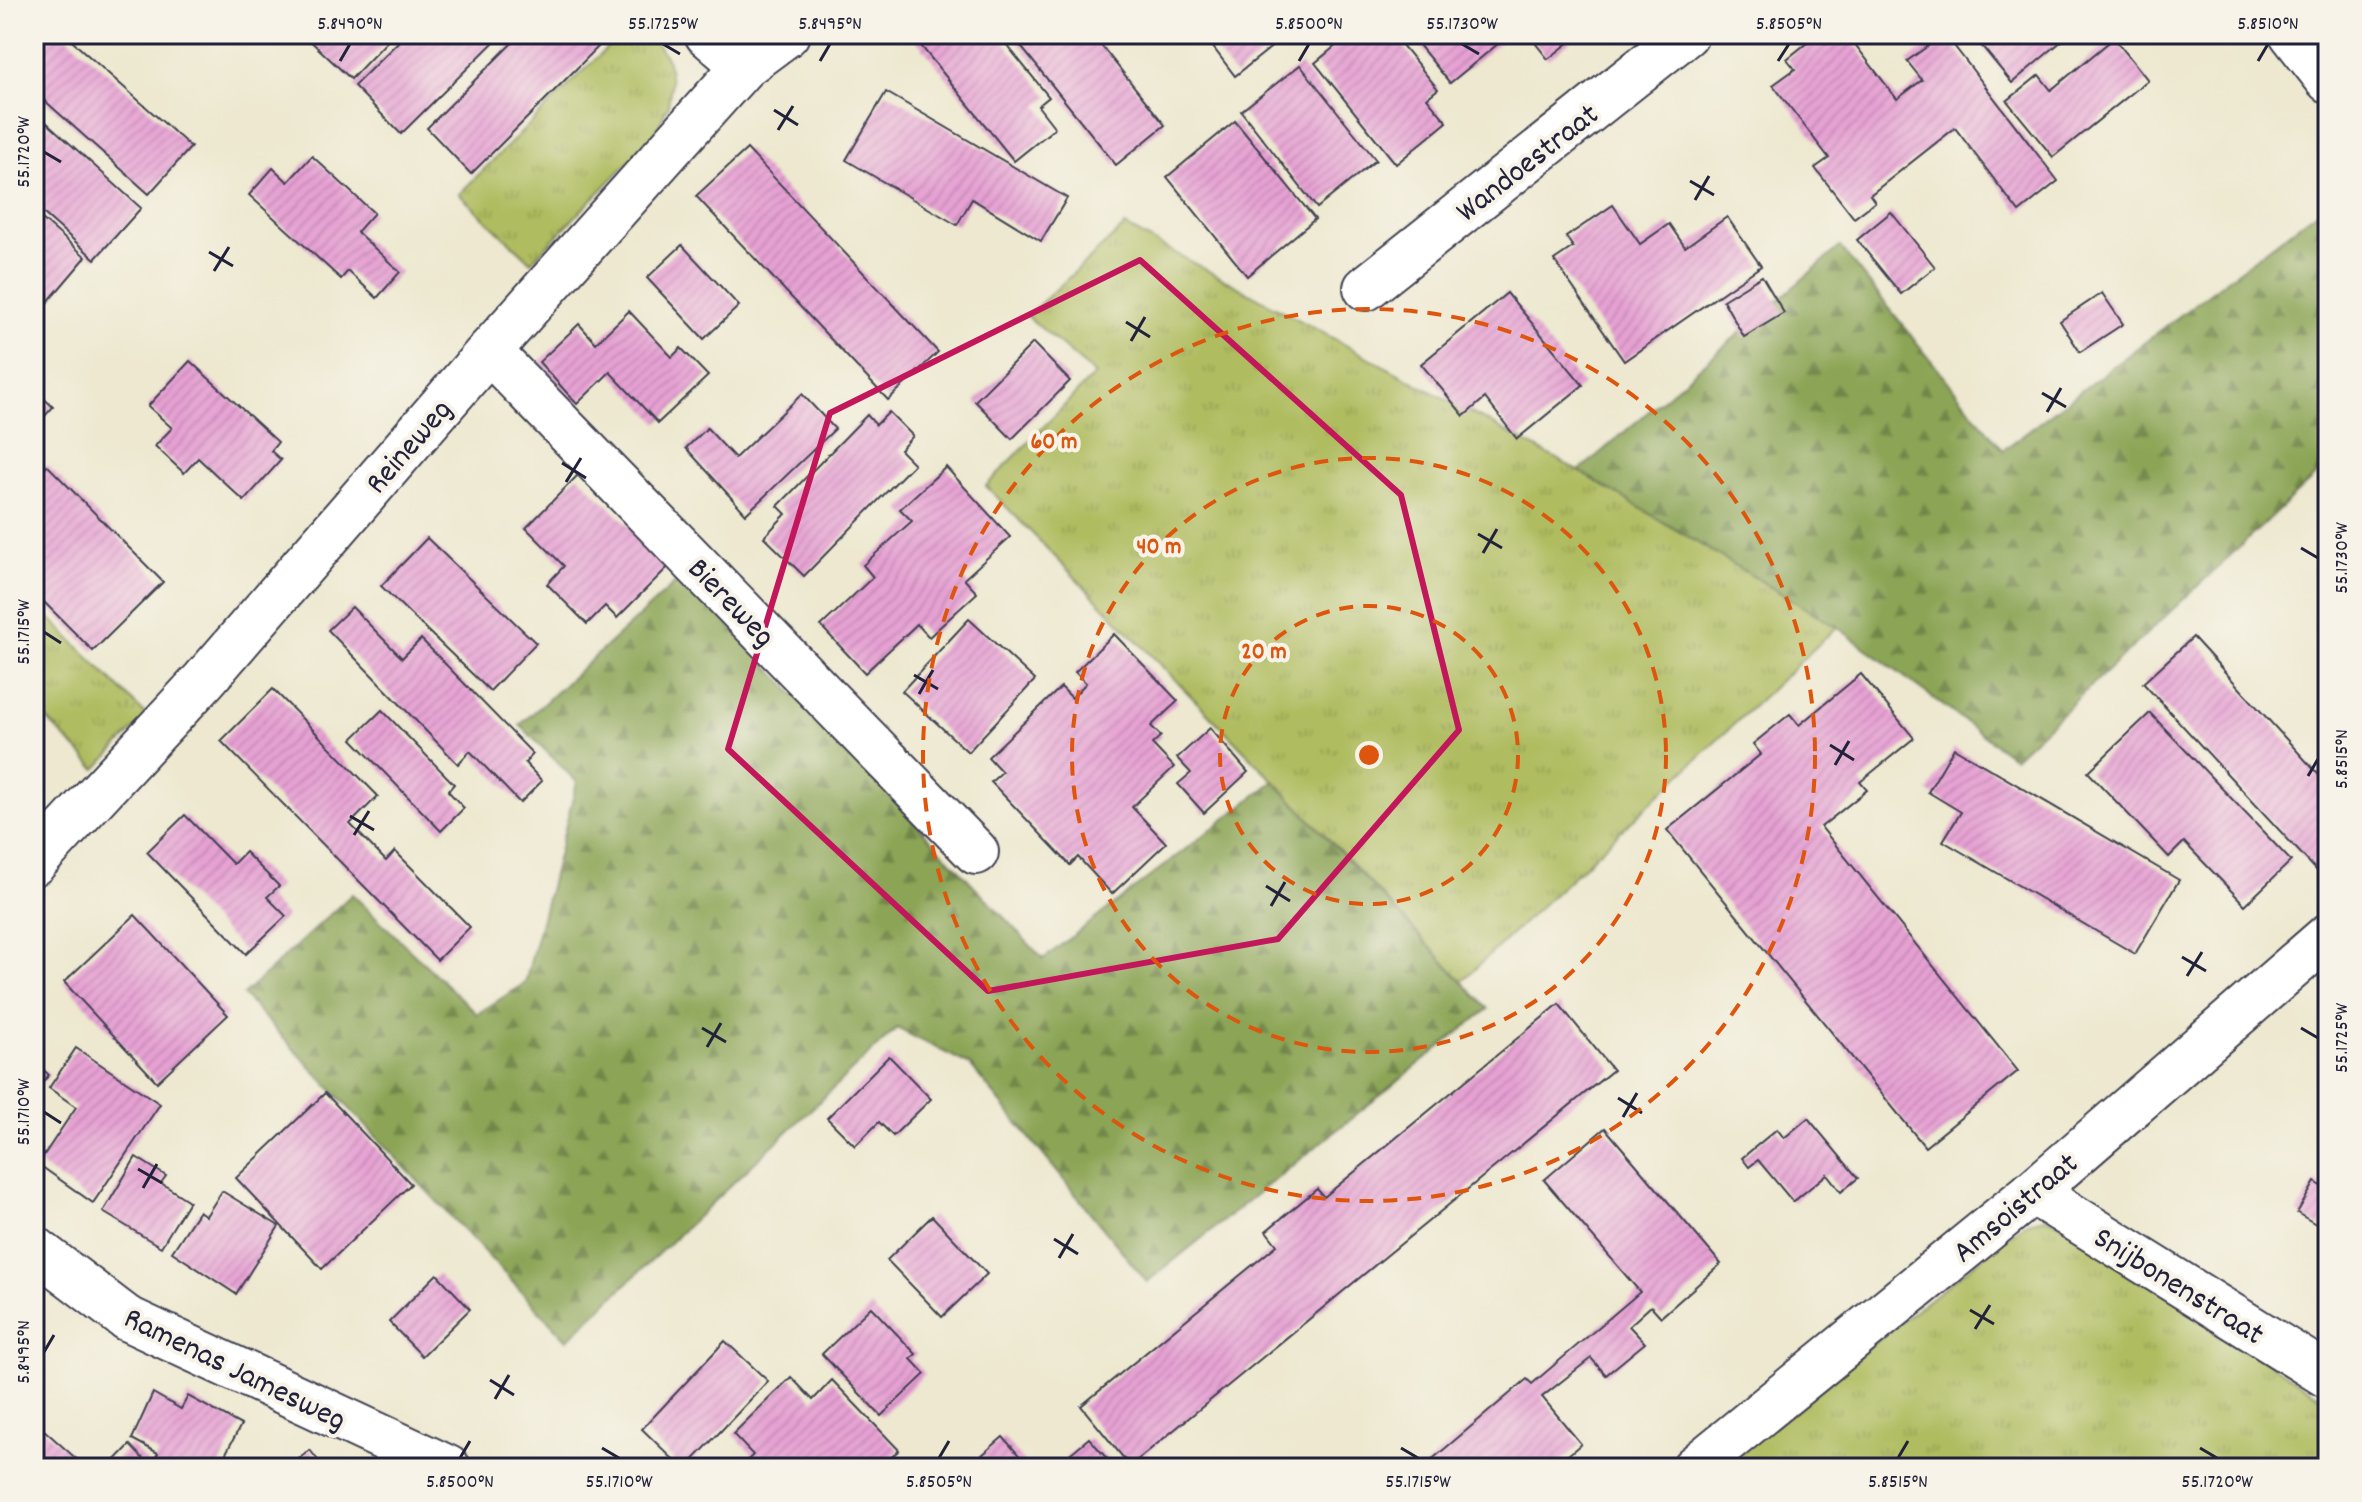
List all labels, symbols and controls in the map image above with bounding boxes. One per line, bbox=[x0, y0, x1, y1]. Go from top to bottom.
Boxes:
text: 5.8490°N bbox=[317, 11, 383, 39]
text: 55.1725°W bbox=[628, 11, 698, 39]
text: 5.8495°N bbox=[798, 11, 862, 39]
text: 5.8500°N bbox=[1275, 11, 1343, 39]
text: 55.1730°W bbox=[1426, 11, 1498, 39]
text: 5.8505°N bbox=[1756, 11, 1822, 39]
text: 5.8510°N bbox=[2237, 11, 2299, 39]
street label: Wandoestraat bbox=[1448, 94, 1611, 236]
text: 55.1720°W bbox=[11, 116, 39, 188]
street label: Reineweg bbox=[356, 391, 465, 506]
text: 60 m bbox=[1031, 426, 1077, 460]
text: 55.1730°W bbox=[2329, 522, 2357, 594]
text: 40 m bbox=[1136, 531, 1182, 565]
street label: Biereweg bbox=[675, 549, 784, 660]
text: 55.1715°W bbox=[11, 599, 39, 665]
text: 20 m bbox=[1241, 636, 1287, 670]
text: 5.8515°N bbox=[2329, 729, 2357, 789]
centre of rings bbox=[1355, 741, 1383, 769]
text: 55.1725°W bbox=[2329, 1003, 2357, 1073]
text: 55.1710°W bbox=[11, 1078, 39, 1146]
street label: Amsoistraat bbox=[1944, 1143, 2090, 1276]
street label: Snijbonenstraat bbox=[2083, 1217, 2272, 1359]
street label: Ramenas Jamesweg bbox=[115, 1298, 353, 1445]
text: 5.8495°N bbox=[11, 1320, 39, 1384]
text: 5.8500°N bbox=[426, 1469, 494, 1497]
text: 55.1710°W bbox=[585, 1469, 653, 1497]
text: 5.8505°N bbox=[906, 1469, 972, 1497]
text: 55.1715°W bbox=[1385, 1469, 1451, 1497]
text: 5.8515°N bbox=[1868, 1469, 1928, 1497]
text: 55.1720°W bbox=[2181, 1469, 2253, 1497]

